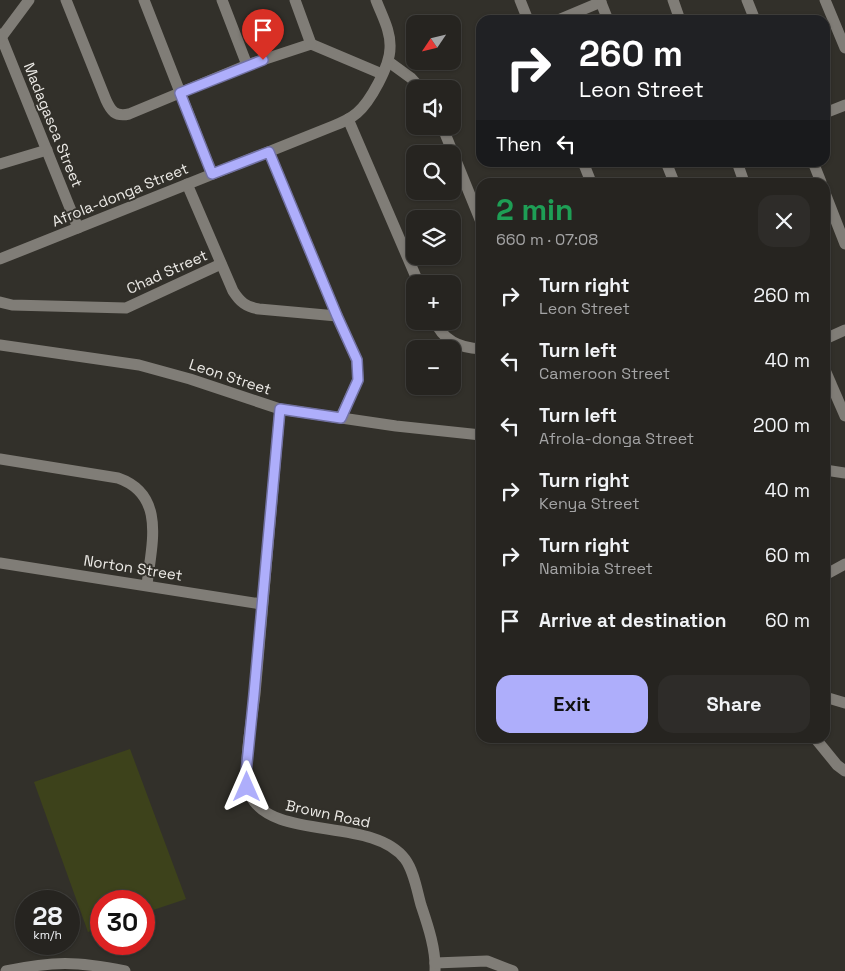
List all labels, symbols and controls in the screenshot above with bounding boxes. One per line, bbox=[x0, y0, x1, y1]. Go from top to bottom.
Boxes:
pin bbox=[242, 9, 284, 60]
north arrow bbox=[406, 15, 461, 70]
map controls bbox=[406, 15, 461, 395]
icon: arrive bbox=[249, 16, 277, 44]
text: 260 m bbox=[579, 32, 683, 76]
icon: right bbox=[496, 35, 561, 100]
street label: Madagasca Street bbox=[20, 60, 87, 190]
text: Leon Street bbox=[579, 75, 704, 103]
button: sound bbox=[406, 80, 461, 135]
icon: left bbox=[552, 130, 580, 158]
text: Then bbox=[496, 132, 542, 157]
button: search bbox=[406, 145, 461, 200]
street label: Afrola-donga Street bbox=[49, 158, 191, 231]
text: 2 min bbox=[496, 190, 574, 229]
button: close bbox=[758, 195, 810, 247]
button: layers bbox=[406, 210, 461, 265]
text: 660 m · 07:08 bbox=[496, 229, 598, 250]
street label: Chad Street bbox=[123, 245, 210, 298]
text: Turn right bbox=[539, 273, 629, 298]
button: + bbox=[406, 275, 461, 330]
icon: right bbox=[496, 282, 524, 310]
text: 260 m bbox=[754, 283, 810, 308]
text: Leon Street bbox=[539, 298, 630, 319]
text: Turn left bbox=[539, 338, 617, 363]
button: − bbox=[406, 340, 461, 395]
icon: left bbox=[496, 347, 524, 375]
text: 40 m bbox=[765, 348, 810, 373]
street label: Leon Street bbox=[187, 354, 274, 399]
text: Cameroon Street bbox=[539, 363, 670, 384]
text: Turn left bbox=[539, 403, 617, 428]
icon: left bbox=[496, 412, 524, 440]
text: 200 m bbox=[753, 413, 810, 438]
text: Afrola-donga Street bbox=[539, 428, 694, 449]
text: Turn right bbox=[539, 468, 629, 493]
icon: right bbox=[496, 477, 524, 505]
text: 40 m bbox=[765, 478, 810, 503]
text: Kenya Street bbox=[539, 493, 640, 514]
text: Turn right bbox=[539, 533, 629, 558]
icon: right bbox=[496, 542, 524, 570]
text: 60 m bbox=[765, 543, 810, 568]
street label: Norton Street bbox=[82, 550, 184, 585]
text: Namibia Street bbox=[539, 558, 653, 579]
icon: arrive bbox=[496, 607, 524, 635]
text: Arrive at destination bbox=[539, 608, 727, 633]
text: 60 m bbox=[765, 608, 810, 633]
button: Exit bbox=[496, 675, 648, 733]
button: Share bbox=[658, 675, 810, 733]
position arrow bbox=[220, 760, 272, 812]
street label: Brown Road bbox=[284, 795, 372, 832]
speed limit sign: 30 bbox=[90, 890, 155, 955]
text: 28 bbox=[33, 900, 62, 932]
text: km/h bbox=[33, 927, 62, 943]

